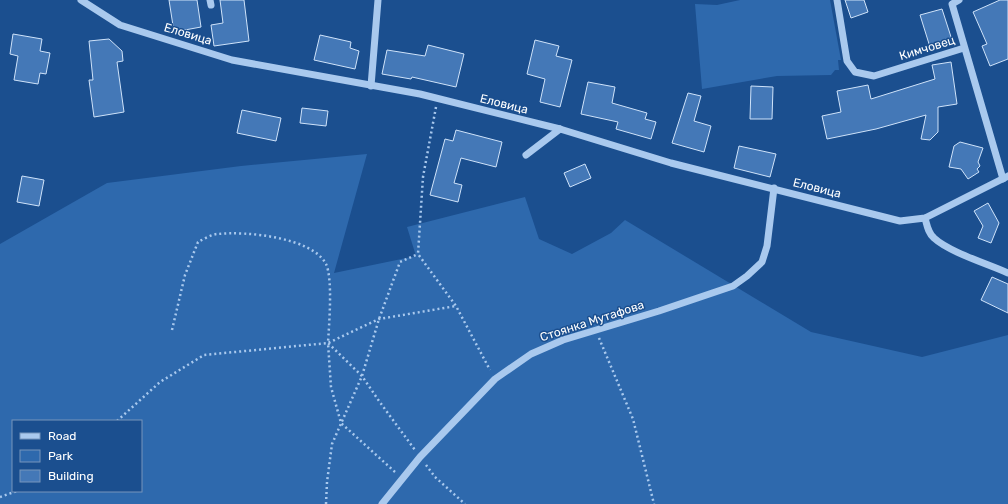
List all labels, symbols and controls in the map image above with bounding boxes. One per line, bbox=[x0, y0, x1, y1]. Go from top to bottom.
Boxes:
street label: Еловица bbox=[162, 20, 214, 48]
street label: Кимчовец bbox=[897, 33, 957, 63]
street label: Еловица bbox=[478, 91, 530, 117]
street label: Еловица bbox=[791, 175, 843, 201]
street label: Стоянка Мутафова bbox=[538, 298, 646, 344]
legend bbox=[12, 420, 142, 492]
text: Road bbox=[48, 429, 76, 443]
text: Park bbox=[48, 449, 74, 463]
text: Building bbox=[48, 469, 94, 483]

